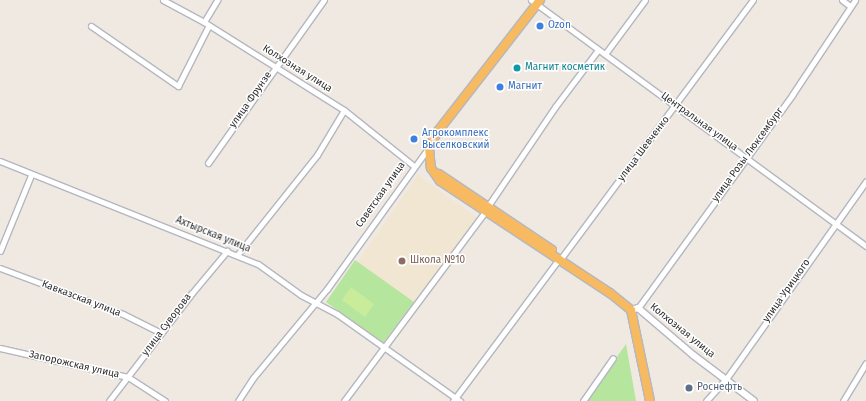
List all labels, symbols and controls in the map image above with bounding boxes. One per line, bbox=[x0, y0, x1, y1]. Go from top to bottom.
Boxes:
place label: Ozon bbox=[548, 20, 571, 32]
marker: Ozon bbox=[535, 21, 545, 31]
street label: Колхозная улица bbox=[260, 43, 334, 95]
place label: Магнит косметик bbox=[525, 62, 605, 74]
marker: Магнит косметик bbox=[512, 63, 522, 73]
street label: улица Фрунзе bbox=[227, 70, 275, 130]
place label: Магнит bbox=[508, 81, 542, 93]
marker: Магнит bbox=[495, 82, 505, 92]
street label: Центральная улица bbox=[658, 90, 740, 154]
street label: улица Розы Люксембург bbox=[710, 105, 786, 205]
street label: улица Шевченко bbox=[616, 114, 672, 184]
place label: Агрокомплекс Выселковский bbox=[422, 127, 490, 150]
marker: Агрокомплекс Выселковский bbox=[409, 134, 419, 144]
street label: Советская улица bbox=[354, 160, 408, 230]
street label: Ахтырская улица bbox=[174, 215, 252, 255]
place label: Школа №10 bbox=[410, 255, 465, 267]
marker: Школа №10 bbox=[397, 256, 407, 266]
street label: улица Урицкого bbox=[761, 257, 813, 325]
street label: Кавказская улица bbox=[40, 278, 122, 320]
street label: улица Суворова bbox=[140, 292, 194, 358]
street label: Колхозная улица bbox=[647, 301, 717, 361]
street label: Запорожская улица bbox=[28, 349, 120, 381]
place label: Роснефть bbox=[697, 382, 742, 394]
marker: Роснефть bbox=[684, 383, 694, 393]

